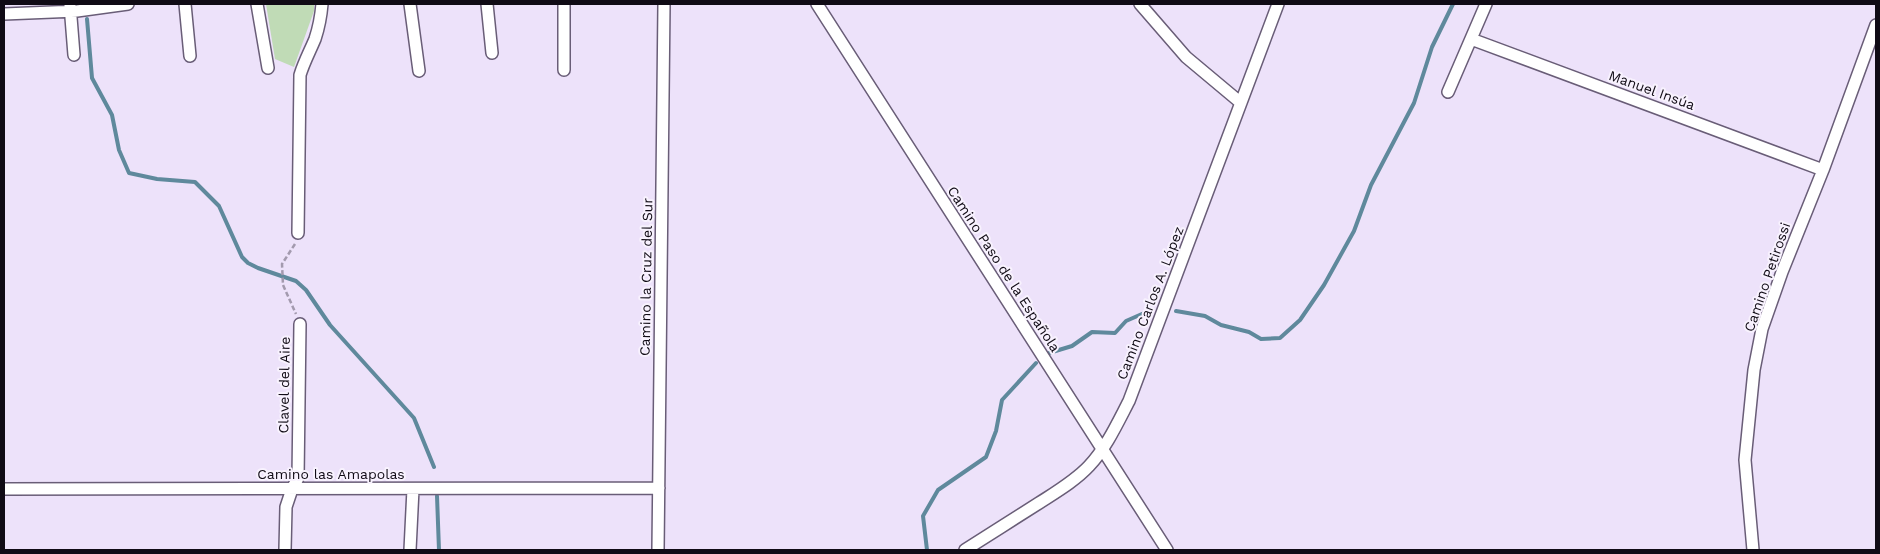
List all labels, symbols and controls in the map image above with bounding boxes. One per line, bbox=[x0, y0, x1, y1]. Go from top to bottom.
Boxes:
street label: Manuel Insúa bbox=[1607, 67, 1697, 113]
street label: Camino Paso de la Española bbox=[944, 183, 1064, 355]
street label: Camino la Cruz del Sur bbox=[637, 198, 655, 356]
street label: Camino Petirossi bbox=[1741, 220, 1793, 334]
street label: Camino Carlos A. López bbox=[1113, 224, 1187, 382]
street label: Clavel del Aire bbox=[275, 336, 293, 434]
street label: Camino las Amapolas bbox=[257, 466, 405, 482]

